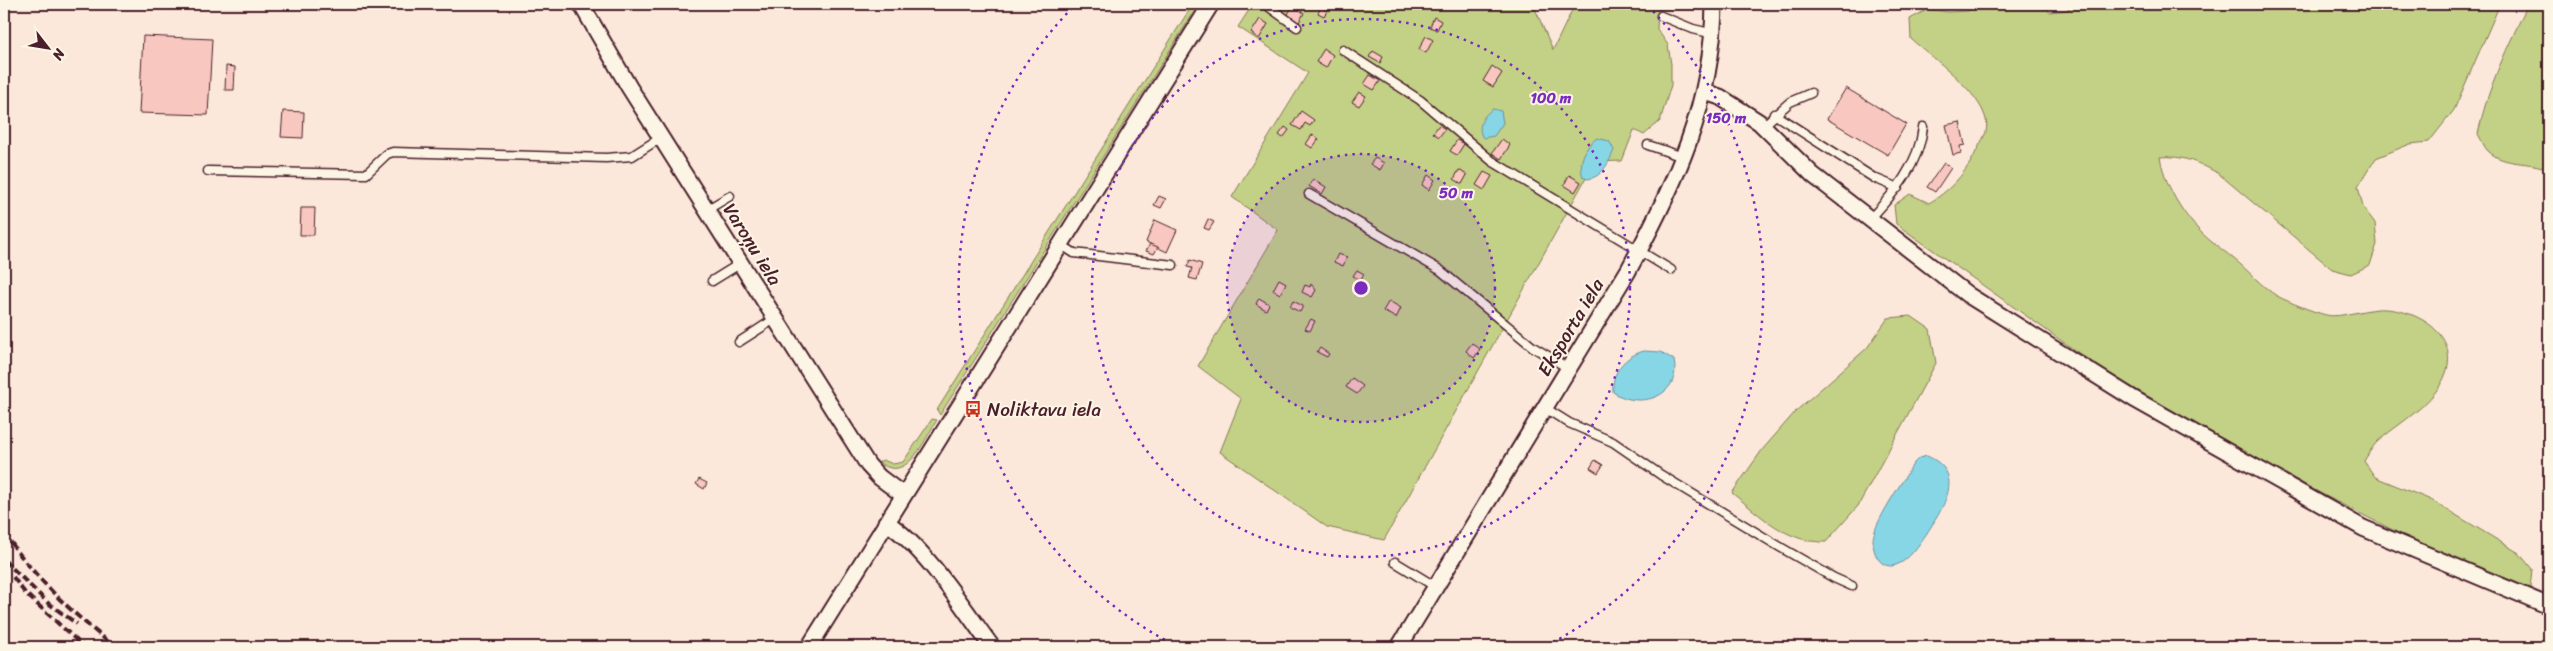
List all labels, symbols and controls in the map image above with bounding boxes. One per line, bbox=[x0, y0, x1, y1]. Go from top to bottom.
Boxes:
north arrow bbox=[22, 22, 72, 72]
text: N bbox=[45, 43, 72, 65]
text: 100 m bbox=[1531, 85, 1572, 111]
text: 150 m bbox=[1706, 105, 1747, 131]
text: 50 m bbox=[1439, 180, 1474, 206]
street label: Varoņu iela bbox=[714, 196, 791, 293]
street label: Eksporta iela bbox=[1528, 271, 1613, 383]
centre of rings bbox=[1352, 279, 1370, 297]
place label: Noliktavu iela bbox=[987, 393, 1102, 426]
bus stop icon: Noliktavu iela bbox=[963, 399, 983, 419]

